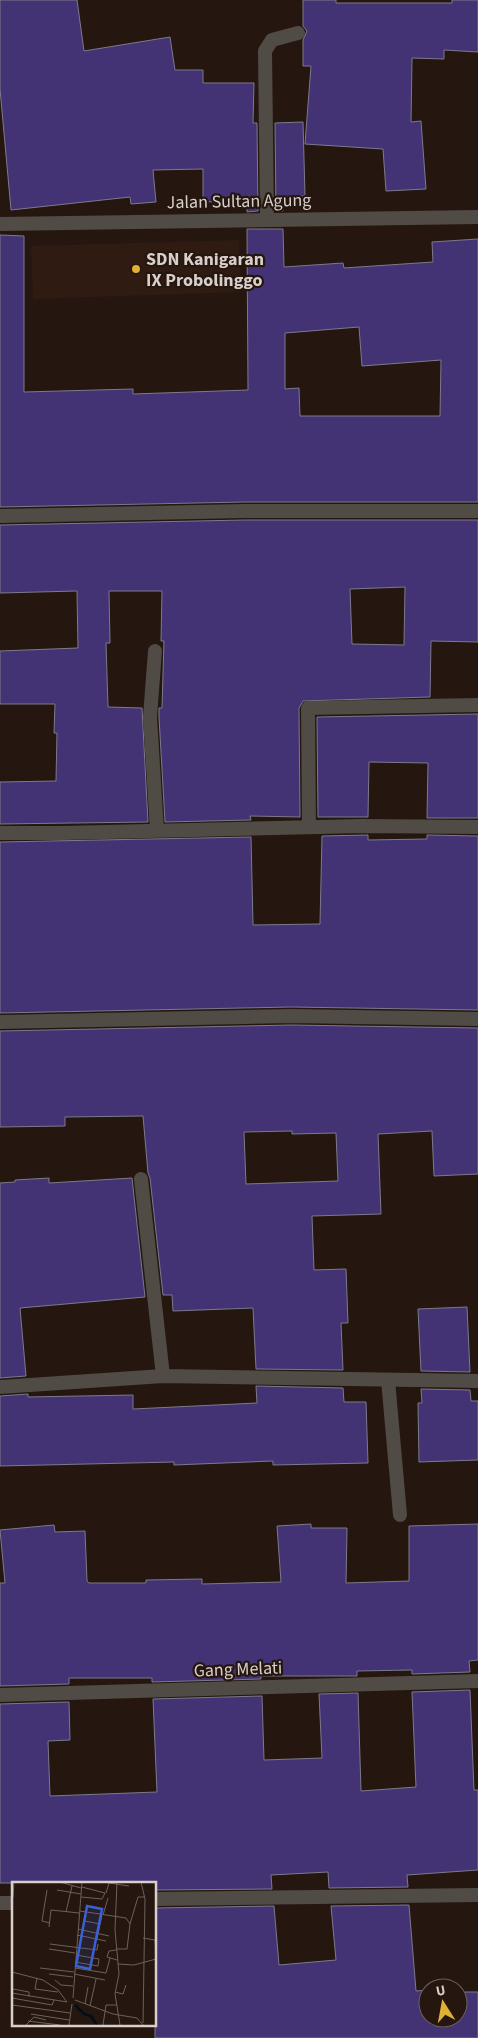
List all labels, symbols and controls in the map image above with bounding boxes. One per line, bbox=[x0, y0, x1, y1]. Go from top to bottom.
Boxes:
street label: Jalan Sultan Agung bbox=[167, 188, 312, 215]
place label: SDN Kanigaran IX Probolinggo bbox=[146, 247, 264, 293]
marker: SDN Kanigaran IX Probolinggo bbox=[130, 263, 142, 275]
street label: Gang Melati bbox=[193, 1655, 283, 1684]
inset map bbox=[12, 1882, 156, 2026]
north arrow bbox=[418, 1978, 468, 2028]
text: U bbox=[434, 1981, 447, 2002]

